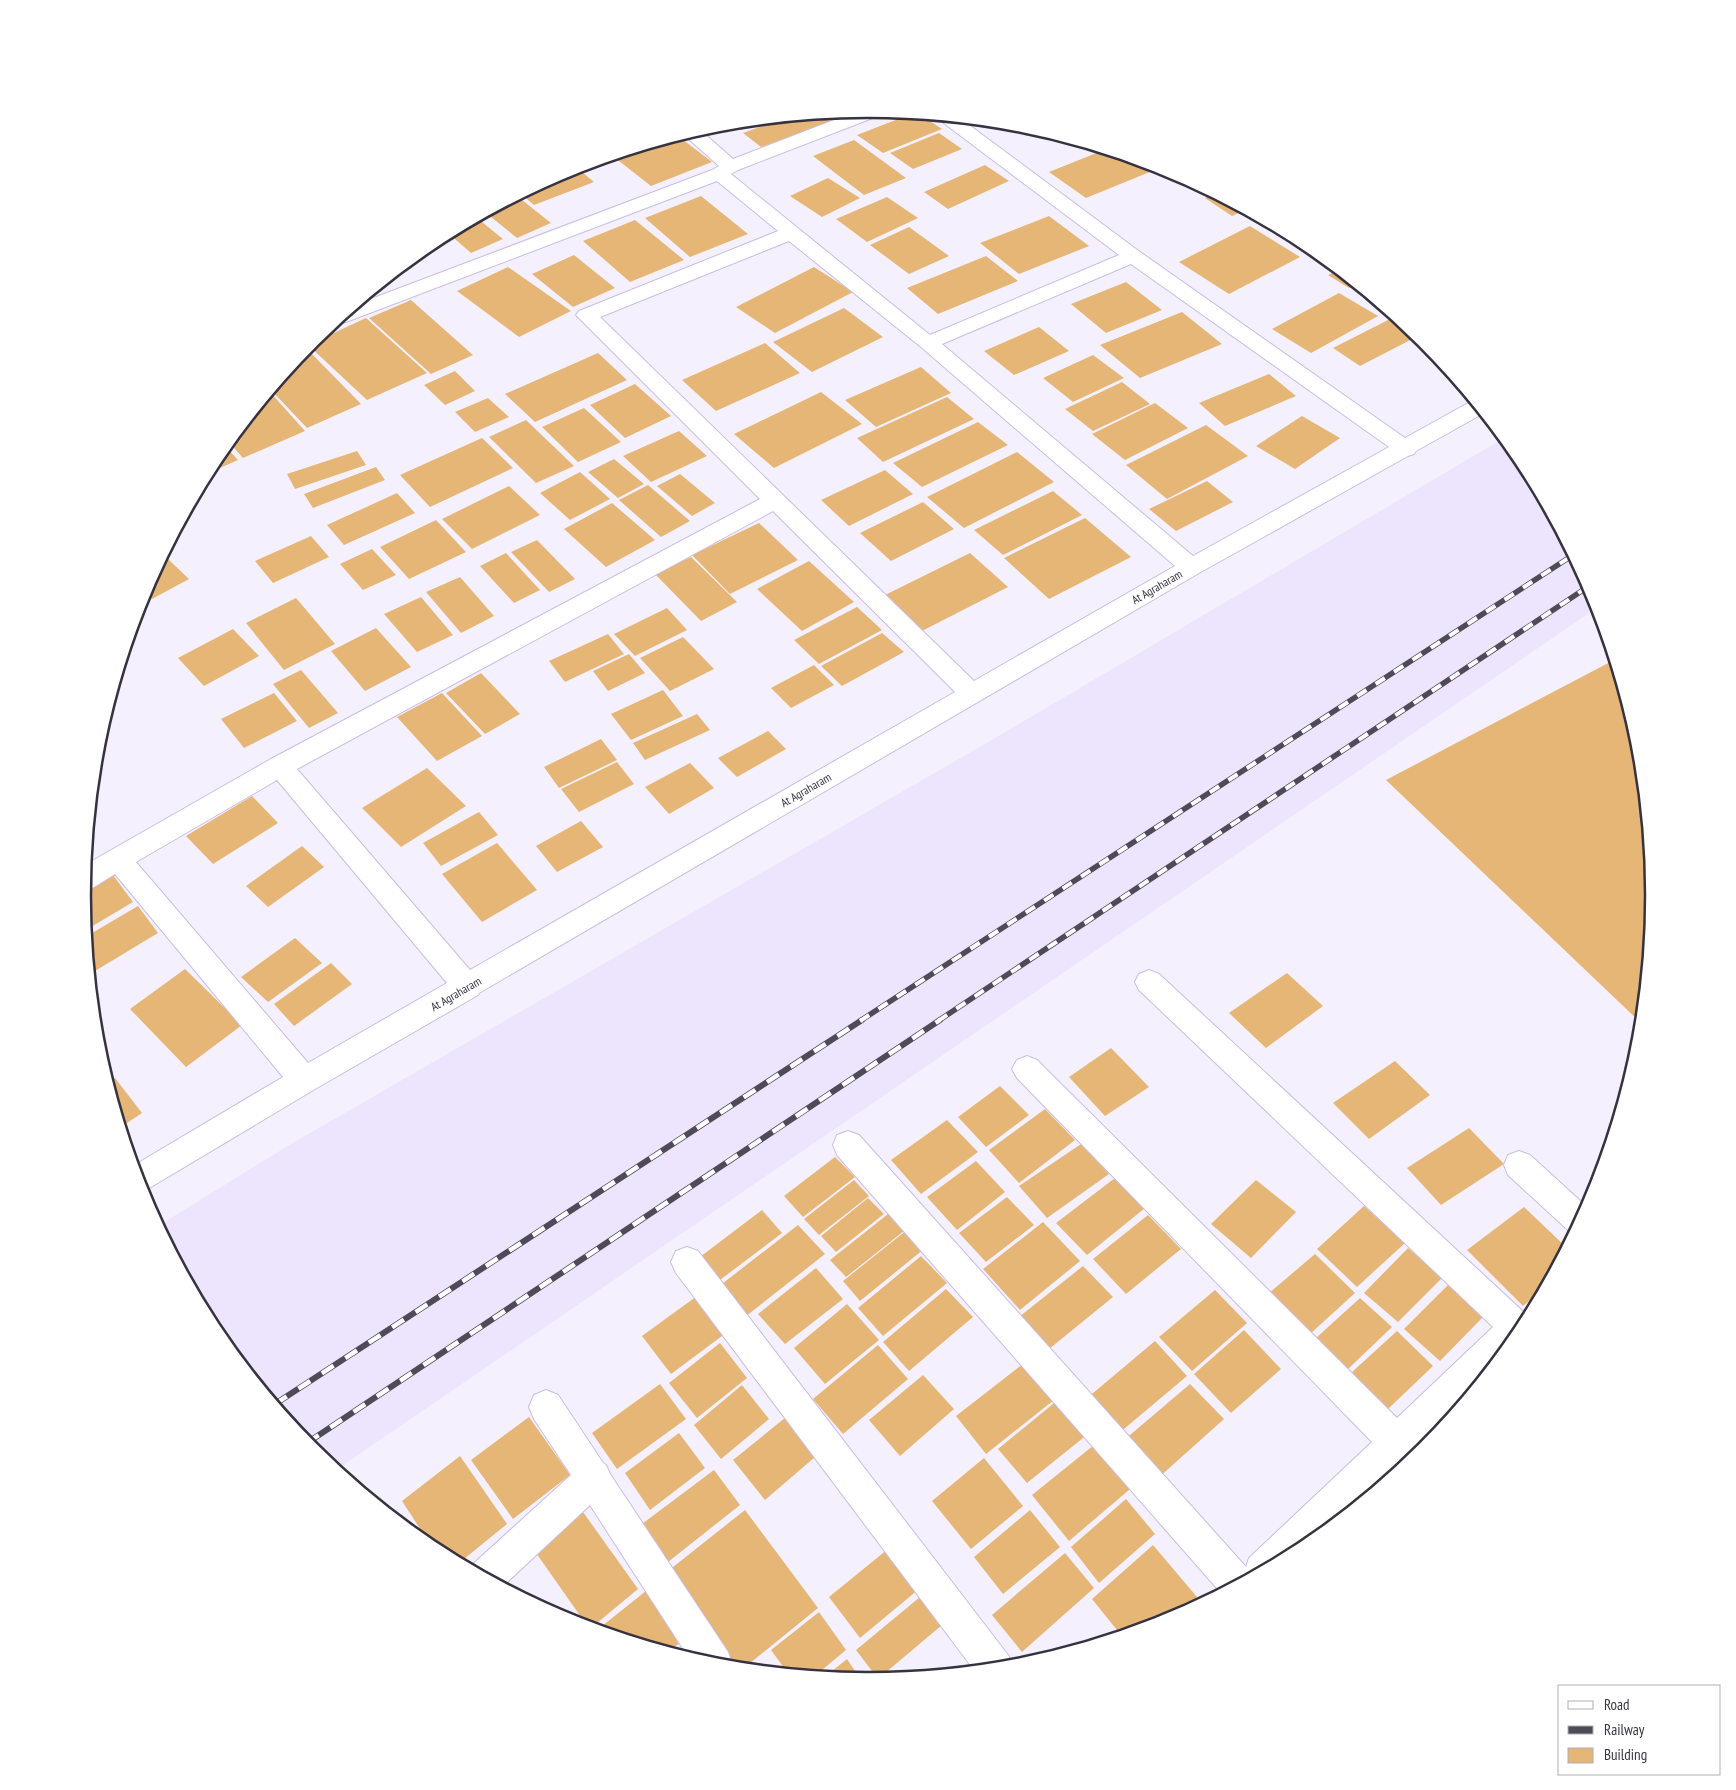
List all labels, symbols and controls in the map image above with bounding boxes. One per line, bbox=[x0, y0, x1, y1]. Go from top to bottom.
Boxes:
street label: At Agraharam bbox=[1129, 566, 1185, 607]
street label: At Agraharam bbox=[778, 769, 834, 810]
street label: At Agraharam bbox=[428, 973, 484, 1014]
legend bbox=[1558, 1685, 1721, 1775]
text: Road bbox=[1604, 1695, 1630, 1714]
text: Railway bbox=[1604, 1720, 1645, 1739]
text: Building bbox=[1604, 1745, 1647, 1764]

